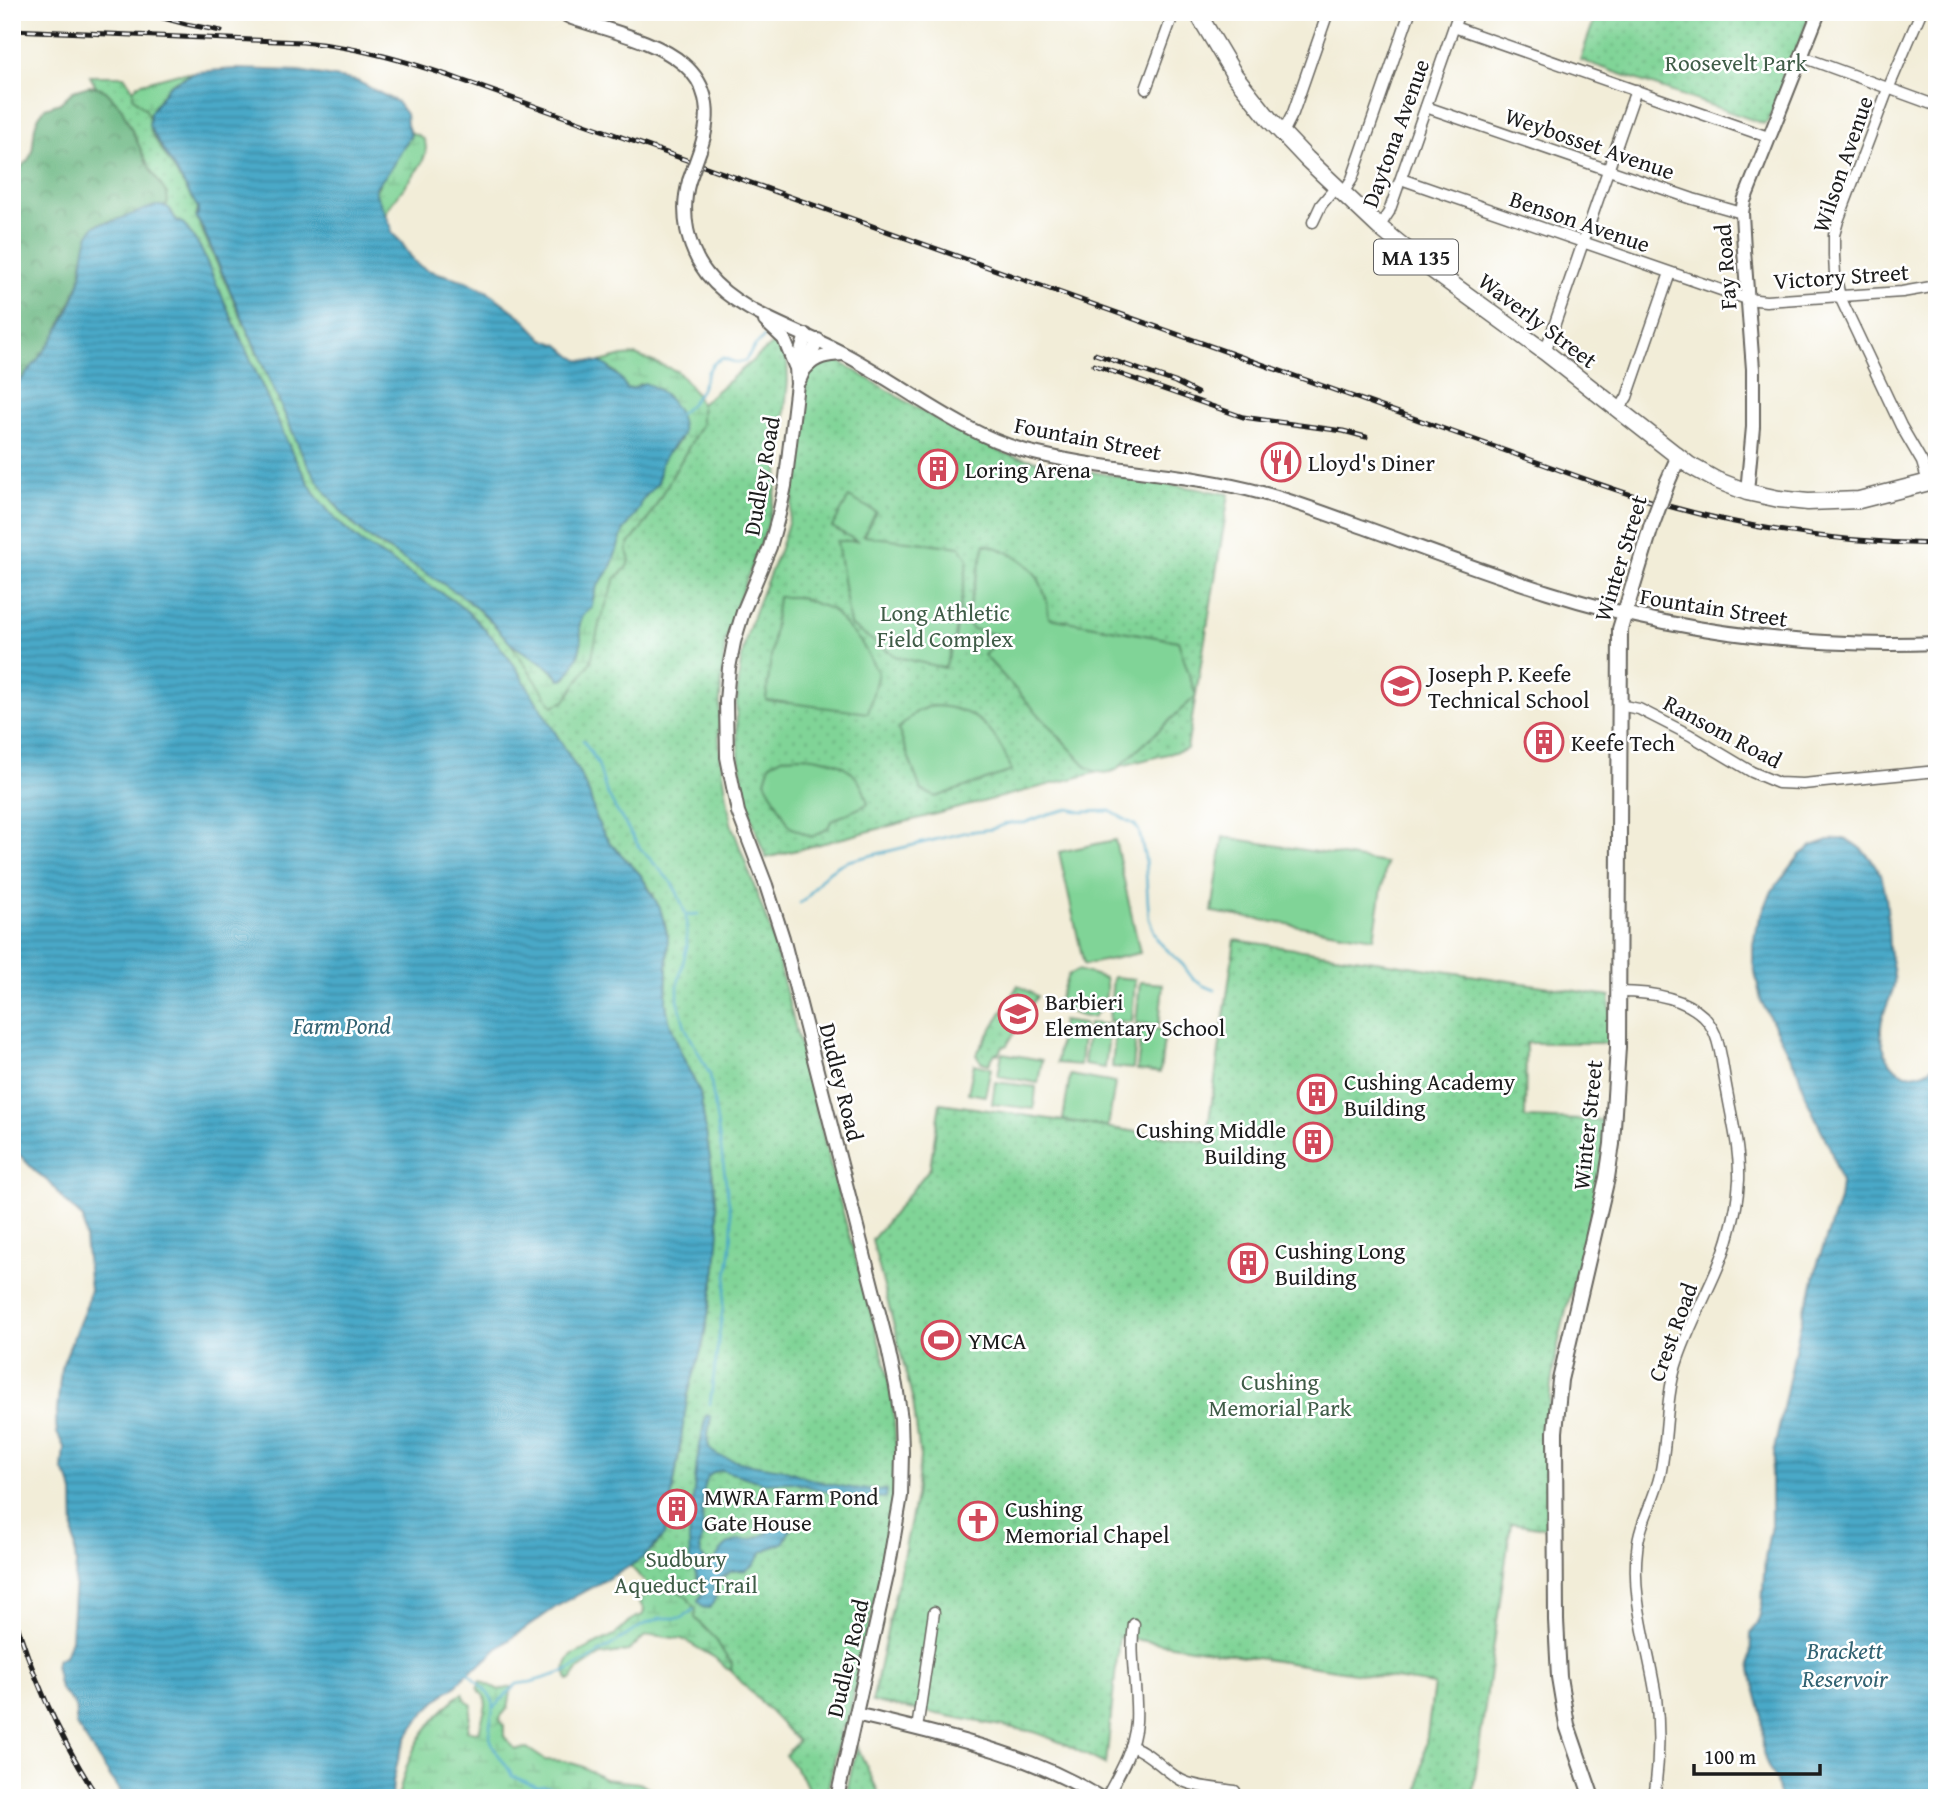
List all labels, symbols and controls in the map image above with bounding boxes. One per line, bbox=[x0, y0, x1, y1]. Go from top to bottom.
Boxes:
park label: Roosevelt Park bbox=[1665, 46, 1808, 79]
street label: Daytona Avenue bbox=[1353, 54, 1437, 212]
street label: Wilson Avenue bbox=[1803, 91, 1881, 237]
street label: Weybosset Avenue bbox=[1501, 99, 1679, 187]
street label: Benson Avenue bbox=[1505, 182, 1655, 260]
street label: Fay Road bbox=[1705, 222, 1744, 311]
road number: MA 135 bbox=[1374, 240, 1458, 274]
street label: Victory Street bbox=[1772, 255, 1910, 297]
street label: Waverly Street bbox=[1472, 264, 1604, 376]
street label: Fountain Street bbox=[1012, 408, 1164, 468]
street label: Dudley Road bbox=[734, 413, 788, 538]
restaurant icon: Lloyd's Diner bbox=[1260, 441, 1302, 483]
place label: Lloyd's Diner bbox=[1308, 446, 1435, 479]
building icon: Loring Arena bbox=[917, 448, 959, 490]
place label: Loring Arena bbox=[965, 453, 1091, 486]
street label: Winter Street bbox=[1585, 491, 1655, 625]
street label: Fountain Street bbox=[1638, 579, 1790, 635]
park label: Long Athletic Field Complex bbox=[877, 596, 1013, 655]
place label: Joseph P. Keefe Technical School bbox=[1425, 657, 1589, 716]
school or university icon: Joseph P. Keefe Technical School bbox=[1380, 665, 1422, 707]
street label: Ransom Road bbox=[1658, 686, 1789, 776]
building icon: Keefe Tech bbox=[1523, 721, 1565, 763]
place label: Keefe Tech bbox=[1571, 726, 1675, 759]
place label: Barbieri Elementary School bbox=[1045, 985, 1225, 1044]
school or university icon: Barbieri Elementary School bbox=[997, 993, 1039, 1035]
water label: Farm Pond bbox=[292, 1008, 391, 1043]
street label: Dudley Road bbox=[811, 1020, 873, 1145]
street label: Winter Street bbox=[1564, 1058, 1610, 1192]
place label: Cushing Academy Building bbox=[1344, 1065, 1516, 1124]
building icon: Cushing Academy Building bbox=[1296, 1073, 1338, 1115]
place label: Cushing Middle Building bbox=[1136, 1113, 1287, 1172]
building icon: Cushing Middle Building bbox=[1292, 1121, 1334, 1163]
place label: Cushing Long Building bbox=[1275, 1234, 1406, 1293]
building icon: Cushing Long Building bbox=[1227, 1242, 1269, 1284]
street label: Crest Road bbox=[1639, 1277, 1705, 1386]
sports icon: YMCA bbox=[920, 1319, 962, 1361]
place label: YMCA bbox=[968, 1324, 1027, 1357]
park label: Cushing Memorial Park bbox=[1209, 1365, 1352, 1424]
place label: MWRA Farm Pond Gate House bbox=[704, 1480, 879, 1539]
building icon: MWRA Farm Pond Gate House bbox=[656, 1488, 698, 1530]
place label: Cushing Memorial Chapel bbox=[1005, 1492, 1169, 1551]
church icon: Cushing Memorial Chapel bbox=[957, 1500, 999, 1542]
park label: Sudbury Aqueduct Trail bbox=[614, 1542, 758, 1601]
street label: Dudley Road bbox=[817, 1595, 877, 1720]
water label: Brackett Reservoir bbox=[1801, 1633, 1889, 1696]
scale bar bbox=[1694, 1733, 1820, 1777]
text: 100 m bbox=[1704, 1741, 1756, 1772]

